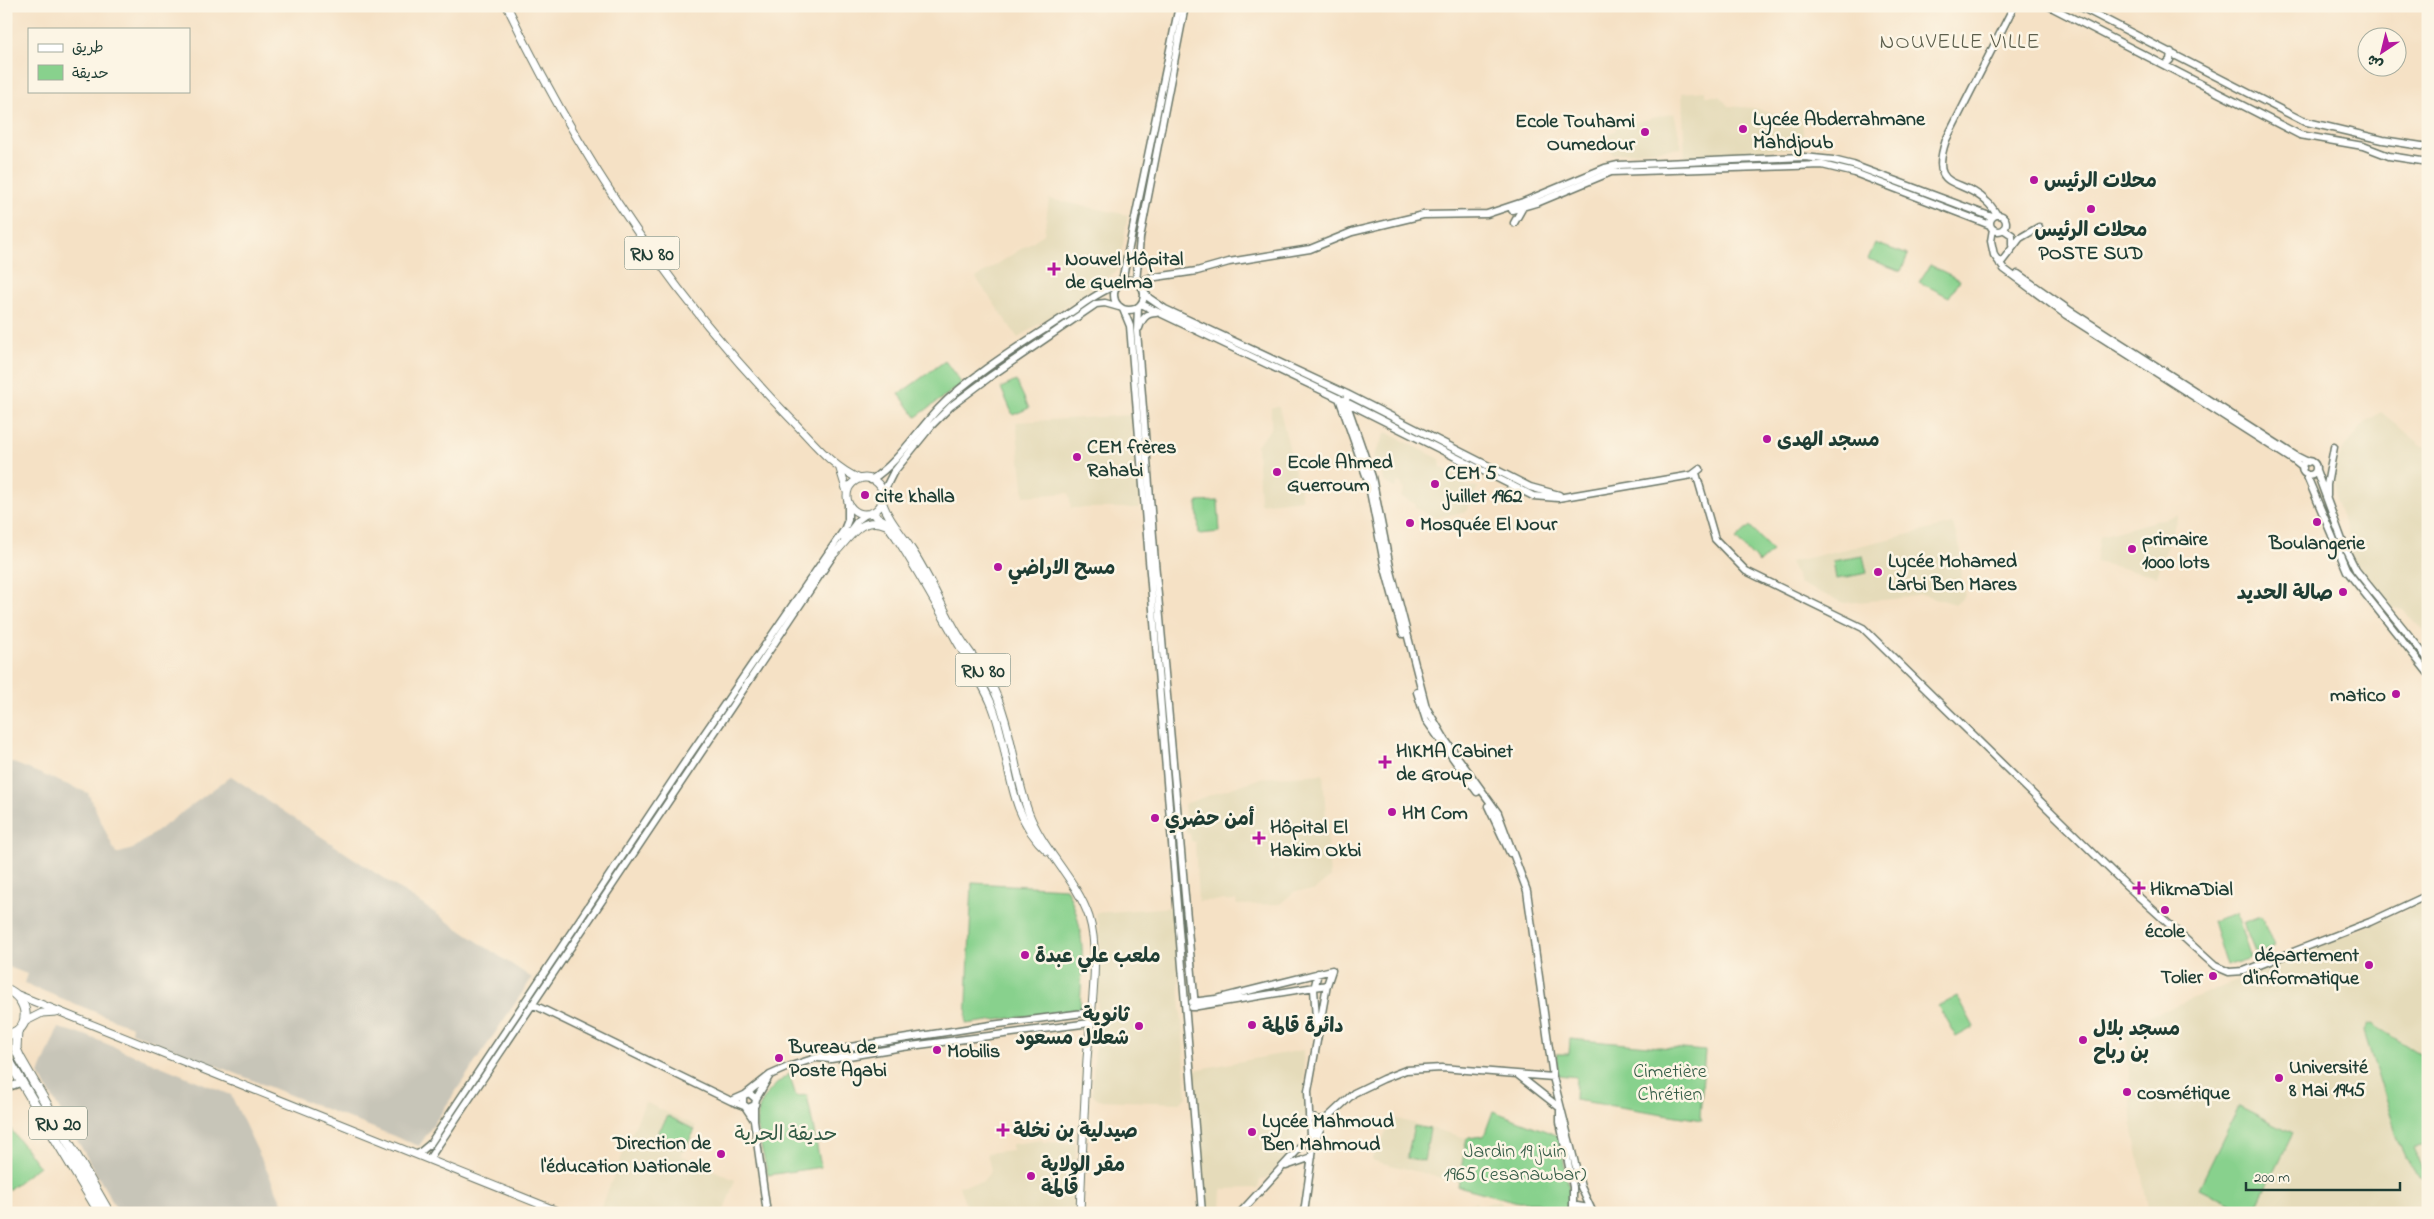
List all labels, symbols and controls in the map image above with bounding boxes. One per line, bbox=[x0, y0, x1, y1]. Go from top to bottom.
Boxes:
district label: NOUVELLE VILLE bbox=[1879, 27, 2041, 59]
legend bbox=[28, 28, 190, 92]
north arrow bbox=[2356, 28, 2406, 78]
text: طريق bbox=[72, 37, 104, 59]
text: ش bbox=[2363, 48, 2388, 74]
text: حديقة bbox=[72, 63, 109, 85]
place label: Lycée Abderrahmane Mahdjoub bbox=[1753, 106, 1926, 158]
place label: Ecole Touhami Oumedour bbox=[1515, 108, 1636, 160]
marker: Lycée Abderrahmane Mahdjoub bbox=[1737, 123, 1749, 135]
marker: Ecole Touhami Oumedour bbox=[1639, 126, 1651, 138]
place label: محلات الرئيس bbox=[2044, 168, 2157, 197]
marker: محلات الرئيس bbox=[2028, 174, 2040, 186]
marker: محلات الرئيس POSTE SUD bbox=[2085, 203, 2097, 215]
place label: محلات الرئيس POSTE SUD bbox=[2035, 217, 2147, 269]
road number: RN 80 bbox=[624, 237, 680, 270]
place label: Nouvel Hôpital de Guelma bbox=[1065, 246, 1183, 298]
marker: Nouvel Hôpital de Guelma bbox=[1047, 262, 1061, 276]
place label: مسجد الهدى bbox=[1777, 427, 1880, 456]
marker: مسجد الهدى bbox=[1761, 433, 1773, 445]
place label: CEM frères Rahabi bbox=[1087, 434, 1176, 486]
place label: Ecole Ahmed Guerroum bbox=[1287, 449, 1393, 501]
marker: CEM frères Rahabi bbox=[1071, 451, 1083, 463]
place label: CEM 5 juillet 1962 bbox=[1442, 460, 1523, 512]
marker: Ecole Ahmed Guerroum bbox=[1271, 466, 1283, 478]
marker: CEM 5 juillet 1962 bbox=[1429, 478, 1441, 490]
place label: cite khalla bbox=[875, 483, 955, 512]
marker: cite khalla bbox=[859, 489, 871, 501]
place label: Mosquée El Nour bbox=[1420, 511, 1558, 540]
marker: Boulangerie bbox=[2311, 516, 2323, 528]
marker: Mosquée El Nour bbox=[1404, 517, 1416, 529]
place label: primaire 1000 lots bbox=[2142, 526, 2210, 578]
place label: Boulangerie bbox=[2268, 530, 2366, 560]
marker: primaire 1000 lots bbox=[2126, 543, 2138, 555]
place label: Lycée Mohamed Larbi Ben Mares bbox=[1888, 548, 2018, 600]
place label: مسح الاراضي bbox=[1008, 555, 1115, 585]
marker: مسح الاراضي bbox=[992, 561, 1004, 573]
marker: Lycée Mohamed Larbi Ben Mares bbox=[1872, 566, 1884, 578]
place label: صالة الحديد bbox=[2237, 580, 2333, 609]
marker: صالة الحديد bbox=[2337, 586, 2349, 598]
road number: RN 80 bbox=[956, 654, 1010, 686]
place label: matico bbox=[2330, 682, 2386, 711]
marker: matico bbox=[2390, 688, 2402, 700]
place label: HIKMA Cabinet de Group bbox=[1396, 738, 1513, 790]
marker: HIKMA Cabinet de Group bbox=[1378, 755, 1392, 769]
place label: HM Com bbox=[1402, 800, 1468, 829]
place label: أمن حضري bbox=[1165, 806, 1255, 835]
marker: HM Com bbox=[1386, 806, 1398, 818]
marker: أمن حضري bbox=[1149, 812, 1161, 824]
place label: Hôpital El Hakim Okbi bbox=[1270, 814, 1362, 866]
marker: Hôpital El Hakim Okbi bbox=[1252, 831, 1266, 845]
place label: HikmaDial bbox=[2150, 876, 2233, 905]
marker: HikmaDial bbox=[2132, 881, 2146, 895]
marker: école bbox=[2159, 904, 2171, 916]
place label: école bbox=[2145, 918, 2186, 947]
place label: département d'informatique bbox=[2242, 942, 2360, 994]
place label: ملعب علي عبدة bbox=[1035, 943, 1161, 973]
marker: ملعب علي عبدة bbox=[1019, 949, 1031, 961]
marker: département d'informatique bbox=[2363, 959, 2375, 971]
place label: Tolier bbox=[2160, 964, 2204, 993]
marker: Tolier bbox=[2207, 970, 2219, 982]
place label: ثانوية شعلال مسعود bbox=[1015, 1002, 1130, 1054]
place label: دائرة قالمة bbox=[1262, 1013, 1344, 1042]
place label: مسجد بلال بن رباح bbox=[2093, 1016, 2180, 1068]
marker: دائرة قالمة bbox=[1246, 1019, 1258, 1031]
marker: ثانوية شعلال مسعود bbox=[1133, 1020, 1145, 1032]
place label: Bureau de Poste Agabi bbox=[788, 1034, 887, 1087]
marker: مسجد بلال بن رباح bbox=[2077, 1034, 2089, 1046]
place label: Mobilis bbox=[947, 1038, 1000, 1067]
marker: Mobilis bbox=[931, 1044, 943, 1056]
marker: Bureau de Poste Agabi bbox=[773, 1052, 785, 1064]
place label: Université 8 Mai 1945 bbox=[2288, 1054, 2369, 1106]
park label: Cimetière Chrétien bbox=[1633, 1058, 1707, 1110]
marker: Université 8 Mai 1945 bbox=[2273, 1072, 2285, 1084]
place label: cosmétique bbox=[2137, 1080, 2231, 1109]
marker: cosmétique bbox=[2121, 1086, 2133, 1098]
road number: RN 20 bbox=[29, 1106, 87, 1140]
place label: Lycée Mahmoud Ben Mahmoud bbox=[1261, 1108, 1395, 1160]
place label: صيدلية بن نخلة bbox=[1013, 1118, 1138, 1147]
park label: حديقة الحرية bbox=[735, 1121, 837, 1150]
marker: صيدلية بن نخلة bbox=[997, 1124, 1009, 1136]
marker: Lycée Mahmoud Ben Mahmoud bbox=[1246, 1126, 1258, 1138]
place label: Direction de l'éducation Nationale bbox=[541, 1130, 712, 1182]
park label: Jardin 19 juin 1965 (esanawbar) bbox=[1444, 1138, 1587, 1190]
marker: Direction de l'éducation Nationale bbox=[715, 1148, 727, 1160]
place label: مقر الولاية قالمة bbox=[1041, 1152, 1125, 1204]
scale bar bbox=[2246, 1159, 2400, 1191]
text: 200 m bbox=[2254, 1167, 2290, 1189]
marker: مقر الولاية قالمة bbox=[1025, 1170, 1037, 1182]

